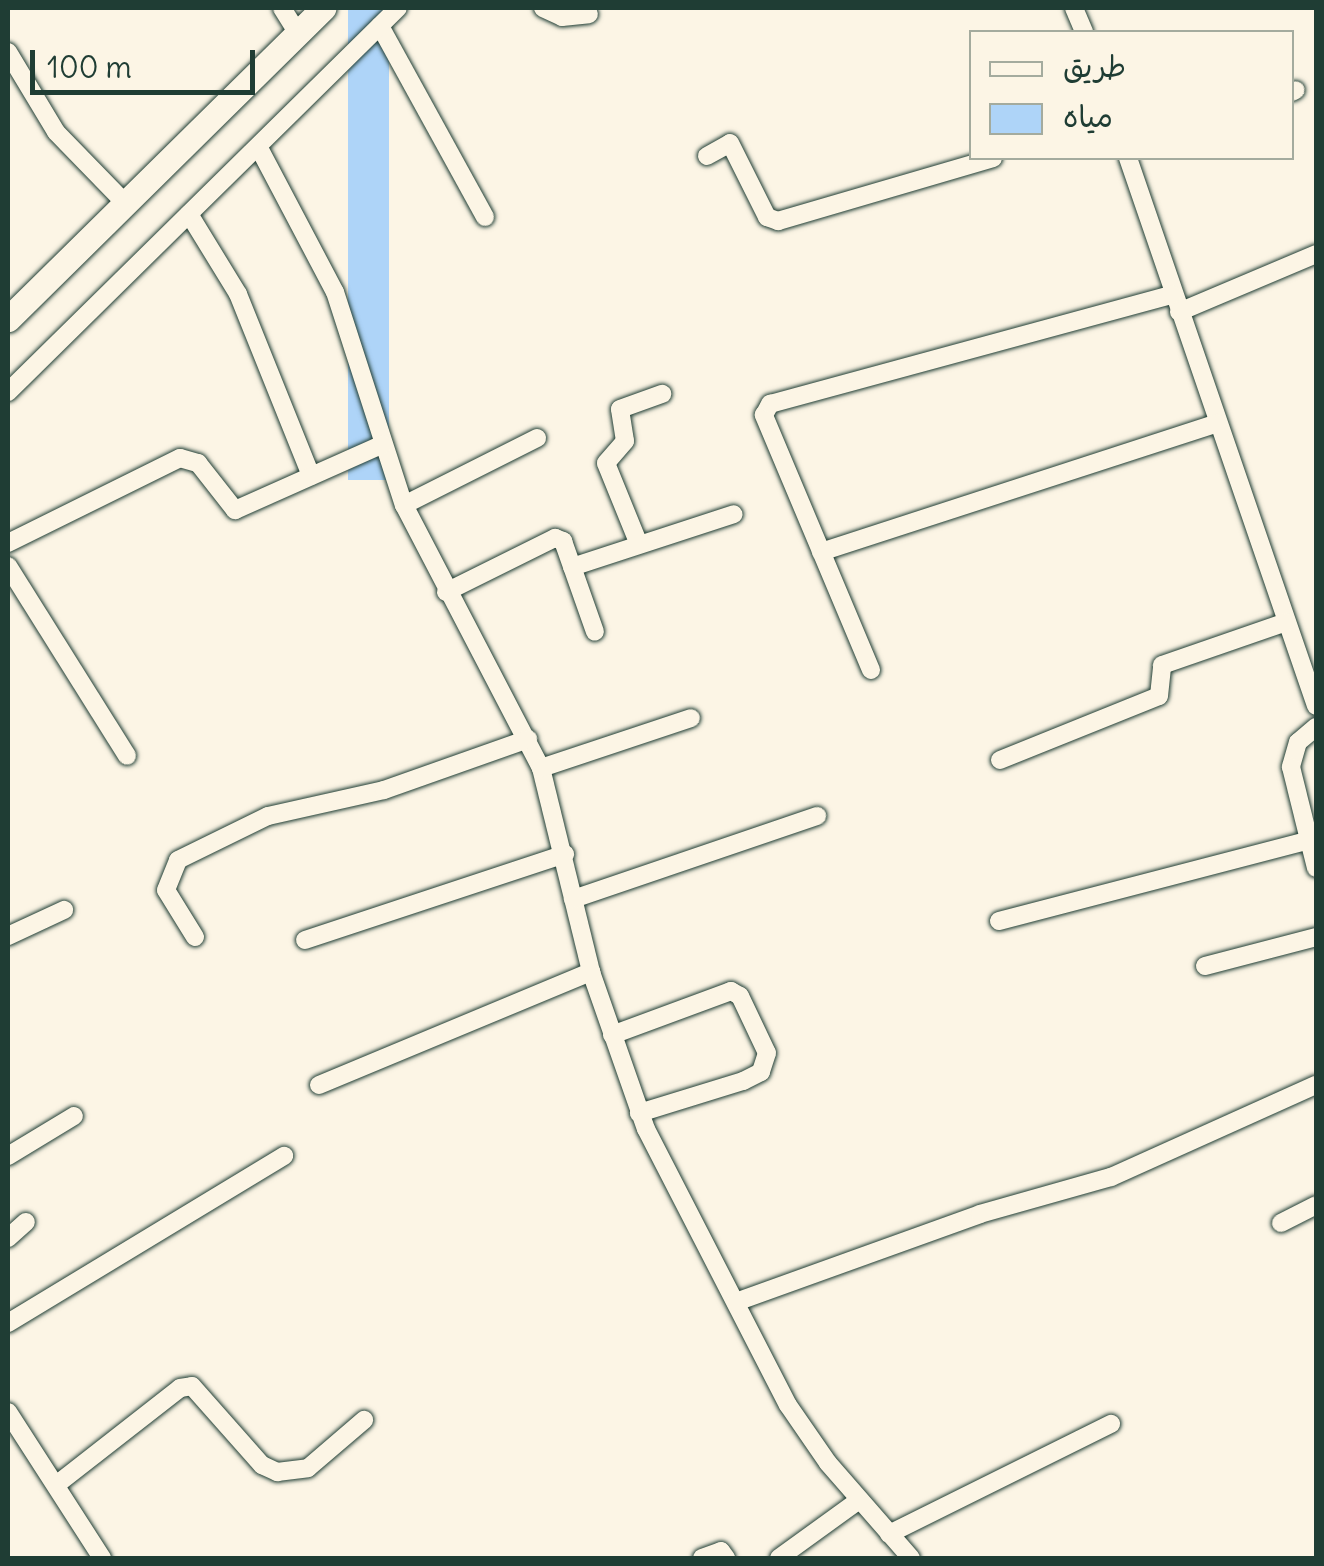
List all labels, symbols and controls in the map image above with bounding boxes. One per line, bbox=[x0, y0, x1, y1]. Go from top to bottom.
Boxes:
scale bar bbox=[35, 30, 260, 92]
legend bbox=[969, 30, 1294, 160]
text: طريق bbox=[1063, 47, 1126, 85]
text: 100 m bbox=[47, 48, 132, 86]
text: مياه bbox=[1063, 97, 1113, 135]

